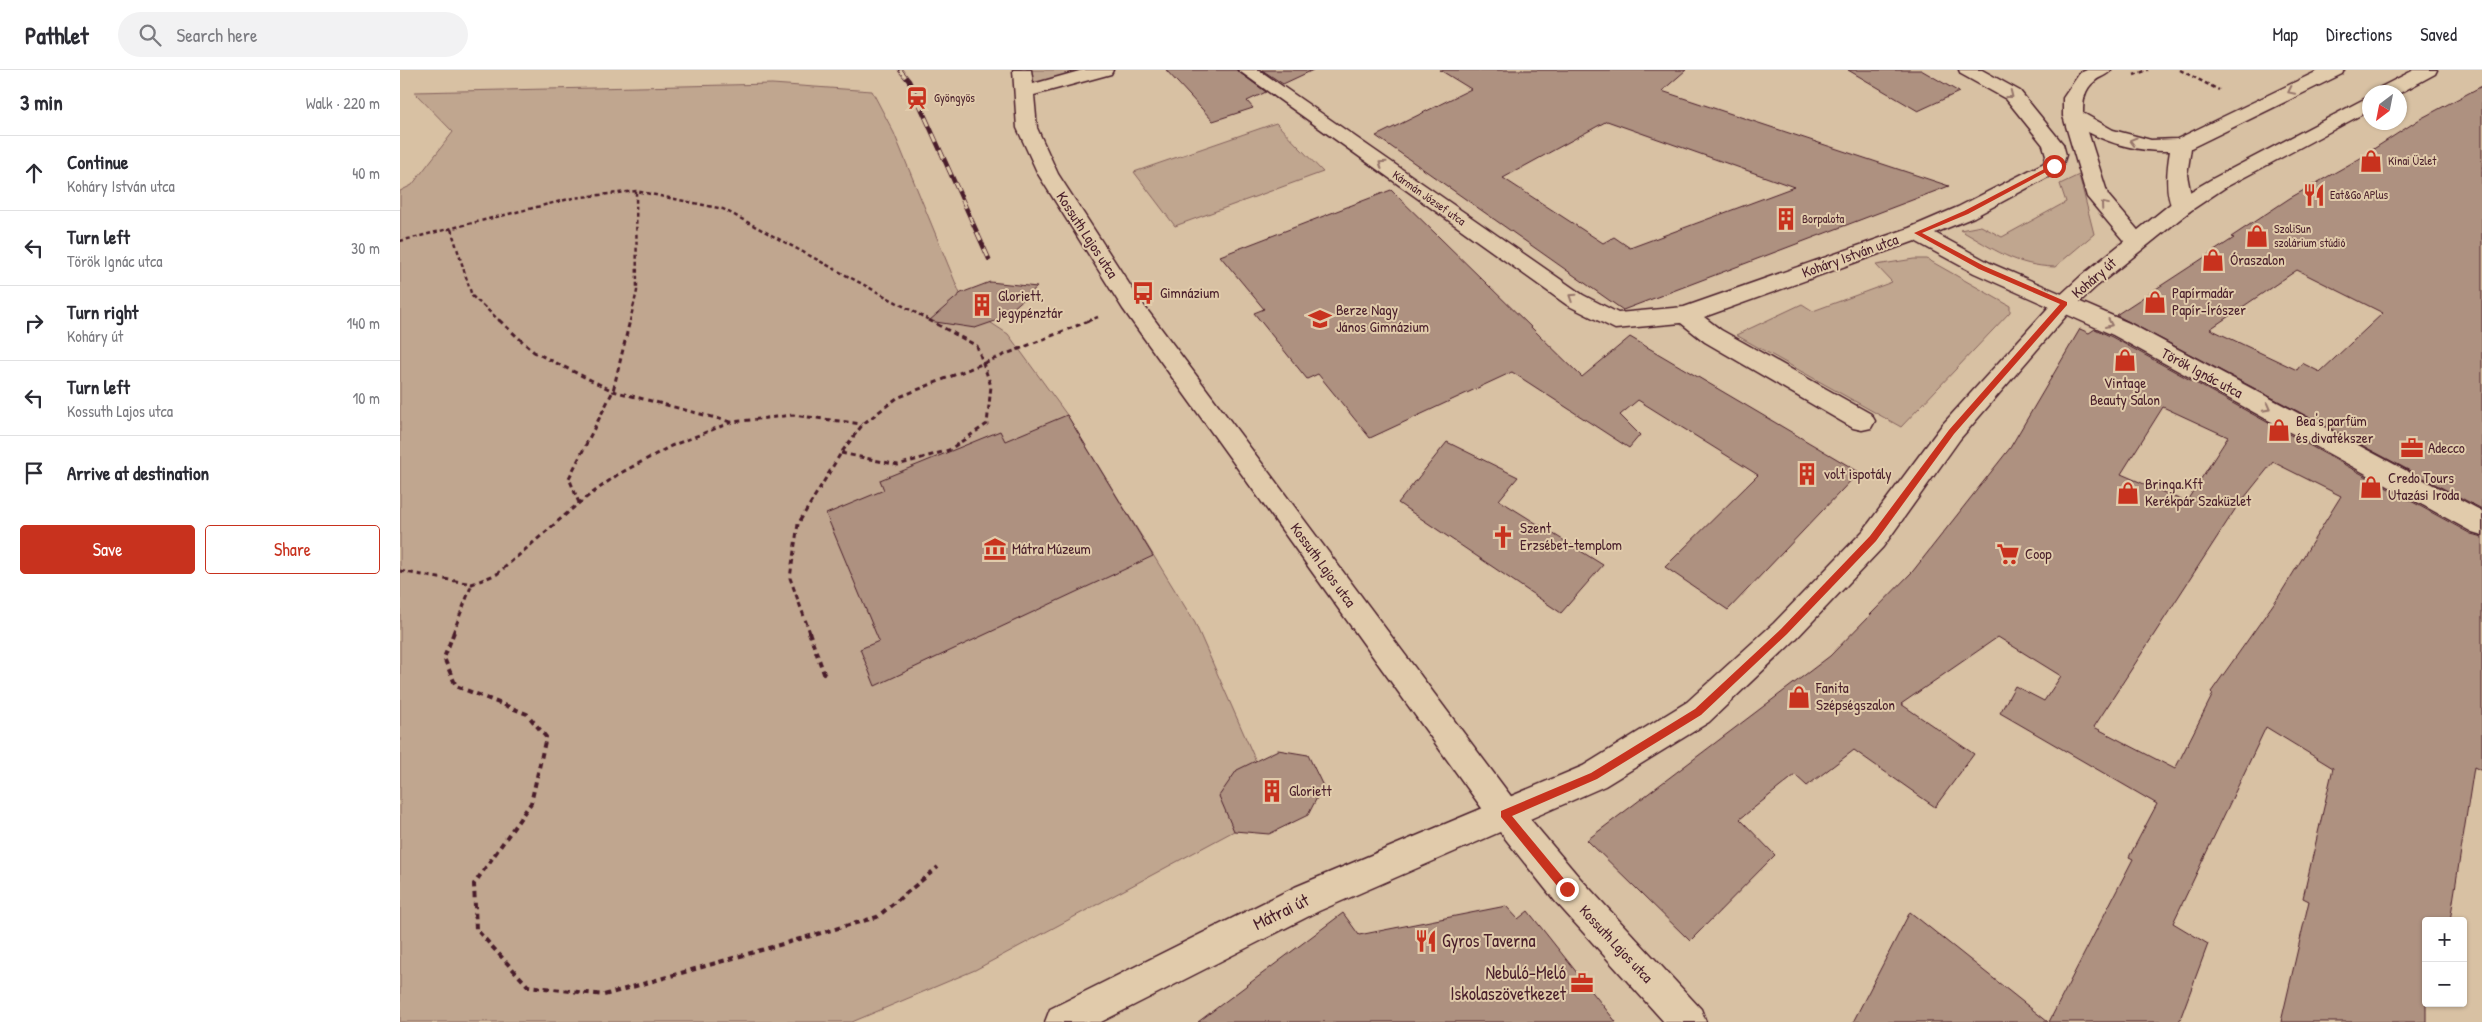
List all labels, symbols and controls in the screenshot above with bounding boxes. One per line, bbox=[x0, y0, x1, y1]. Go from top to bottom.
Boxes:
search box bbox=[118, 12, 468, 57]
text: Pathlet bbox=[25, 19, 88, 51]
icon: search bbox=[136, 21, 164, 49]
text: Search here bbox=[176, 22, 258, 48]
text: Map bbox=[2273, 22, 2298, 47]
text: Directions bbox=[2326, 22, 2392, 47]
text: Saved bbox=[2420, 22, 2457, 47]
station icon: Gyöngyös bbox=[904, 85, 930, 111]
one-way arrow bbox=[2287, 85, 2296, 95]
north arrow bbox=[2362, 85, 2407, 130]
text: 3 min bbox=[20, 88, 63, 117]
place label: Gyöngyös bbox=[934, 89, 975, 106]
one-way arrow bbox=[2004, 89, 2014, 98]
text: Walk · 220 m bbox=[306, 92, 380, 114]
one-way arrow bbox=[2129, 137, 2138, 147]
shop icon: Kínai Üzlet bbox=[2358, 148, 2384, 174]
text: Continue bbox=[67, 149, 128, 175]
place label: Kínai Üzlet bbox=[2388, 152, 2437, 169]
route start bbox=[2043, 155, 2066, 178]
icon: ahead bbox=[20, 159, 48, 187]
one-way arrow bbox=[1378, 161, 1387, 170]
text: 40 m bbox=[352, 162, 380, 184]
street label: Kármán József utca bbox=[1389, 166, 1470, 229]
text: Koháry István utca bbox=[67, 175, 175, 197]
restaurant icon: Eat&Go APlus bbox=[2301, 182, 2327, 208]
place label: Eat&Go APlus bbox=[2330, 186, 2388, 203]
street label: Kossuth Lajos utca bbox=[1052, 187, 1123, 282]
one-way arrow bbox=[2101, 202, 2110, 211]
building icon: Borpalota bbox=[1773, 206, 1799, 232]
place label: Borpalota bbox=[1802, 210, 1845, 227]
place label: SzoliSun szolárium stúdió bbox=[2274, 220, 2345, 251]
shop icon: SzoliSun szolárium stúdió bbox=[2244, 223, 2270, 249]
text: Turn left bbox=[67, 224, 130, 250]
street label: Koháry István utca bbox=[1799, 228, 1901, 283]
icon: left bbox=[20, 234, 48, 262]
text: 30 m bbox=[351, 237, 380, 259]
shop icon: Óraszalon bbox=[2200, 247, 2226, 273]
place label: Óraszalon bbox=[2230, 249, 2285, 270]
text: Török Ignác utca bbox=[67, 250, 163, 272]
street label: Koháry út bbox=[2067, 252, 2121, 303]
bus stop icon: Gimnázium bbox=[1130, 280, 1156, 306]
place label: Gimnázium bbox=[1160, 282, 1219, 303]
place label: Papírmadár Papír-Írószer bbox=[2172, 282, 2246, 320]
place label: Gloriett, jegypénztár bbox=[996, 285, 1063, 323]
shop icon: Papírmadár Papír-Írószer bbox=[2142, 289, 2168, 315]
building icon: Gloriett, jegypénztár bbox=[969, 292, 995, 318]
one-way arrow bbox=[1569, 294, 1578, 304]
text: Turn right bbox=[67, 299, 138, 325]
place label: Berze Nagy János Gimnázium bbox=[1336, 299, 1429, 337]
school or university icon: Berze Nagy János Gimnázium bbox=[1307, 306, 1333, 332]
icon: right bbox=[20, 309, 48, 337]
text: 140 m bbox=[346, 312, 380, 334]
one-way arrow bbox=[2104, 317, 2113, 328]
text: Koháry út bbox=[67, 325, 123, 347]
street label: Török Ignác utca bbox=[2158, 342, 2247, 403]
shop icon: Vintage Beauty Salon bbox=[2112, 347, 2138, 373]
place label: Vintage Beauty Salon bbox=[2090, 372, 2160, 410]
text: Turn left bbox=[67, 374, 130, 400]
icon: left bbox=[20, 384, 48, 412]
text: 10 m bbox=[352, 387, 380, 409]
text: Kossuth Lajos utca bbox=[67, 400, 173, 422]
one-way arrow bbox=[2262, 402, 2271, 412]
place label: Bea's parfüm és divatékszer bbox=[2296, 410, 2374, 448]
shop icon: Bea's parfüm és divatékszer bbox=[2266, 417, 2292, 443]
office icon: Adecco bbox=[2399, 435, 2425, 461]
place label: Adecco bbox=[2428, 437, 2465, 458]
icon: arrive bbox=[20, 459, 48, 487]
text: Arrive at destination bbox=[67, 460, 209, 486]
building icon: volt ispotály bbox=[1794, 461, 1820, 487]
place label: volt ispotály bbox=[1824, 463, 1892, 484]
place label: Credo Tours Utazási Iroda bbox=[2388, 467, 2459, 505]
place label: Bringa.Kft Kerékpár Szaküzlet bbox=[2145, 473, 2252, 511]
shop icon: Credo Tours Utazási Iroda bbox=[2358, 474, 2384, 500]
shop icon: Bringa.Kft Kerékpár Szaküzlet bbox=[2115, 480, 2141, 506]
place label: Szent Erzsébet-templom bbox=[1520, 517, 1622, 555]
street label: Kossuth Lajos utca bbox=[1286, 518, 1361, 611]
church icon: Szent Erzsébet-templom bbox=[1490, 524, 1516, 550]
button: Save bbox=[20, 525, 195, 574]
button: Share bbox=[205, 525, 380, 574]
museum icon: Mátra Múzeum bbox=[982, 536, 1008, 562]
place label: Mátra Múzeum bbox=[1012, 538, 1091, 559]
supermarket icon: Coop bbox=[1995, 541, 2021, 567]
place label: Coop bbox=[2025, 543, 2052, 564]
place label: Fanita Szépségszalon bbox=[1815, 677, 1895, 715]
shop icon: Fanita Szépségszalon bbox=[1786, 684, 1812, 710]
building icon: Gloriett bbox=[1259, 778, 1285, 804]
place label: Gloriett bbox=[1289, 780, 1333, 801]
route end bbox=[1556, 878, 1579, 901]
street label: Mátrai út bbox=[1249, 887, 1314, 936]
street label: Kossuth Lajos utca bbox=[1575, 900, 1658, 987]
map controls bbox=[2422, 917, 2467, 1007]
button: + bbox=[2422, 917, 2467, 962]
restaurant icon: Gyros Taverna bbox=[1413, 928, 1439, 954]
place label: Gyros Taverna bbox=[1442, 928, 1535, 953]
place label: Nebuló-Meló Iskolaszövetkezet bbox=[1450, 960, 1567, 1006]
button: − bbox=[2422, 962, 2467, 1007]
office icon: Nebuló-Meló Iskolaszövetkezet bbox=[1569, 970, 1595, 996]

